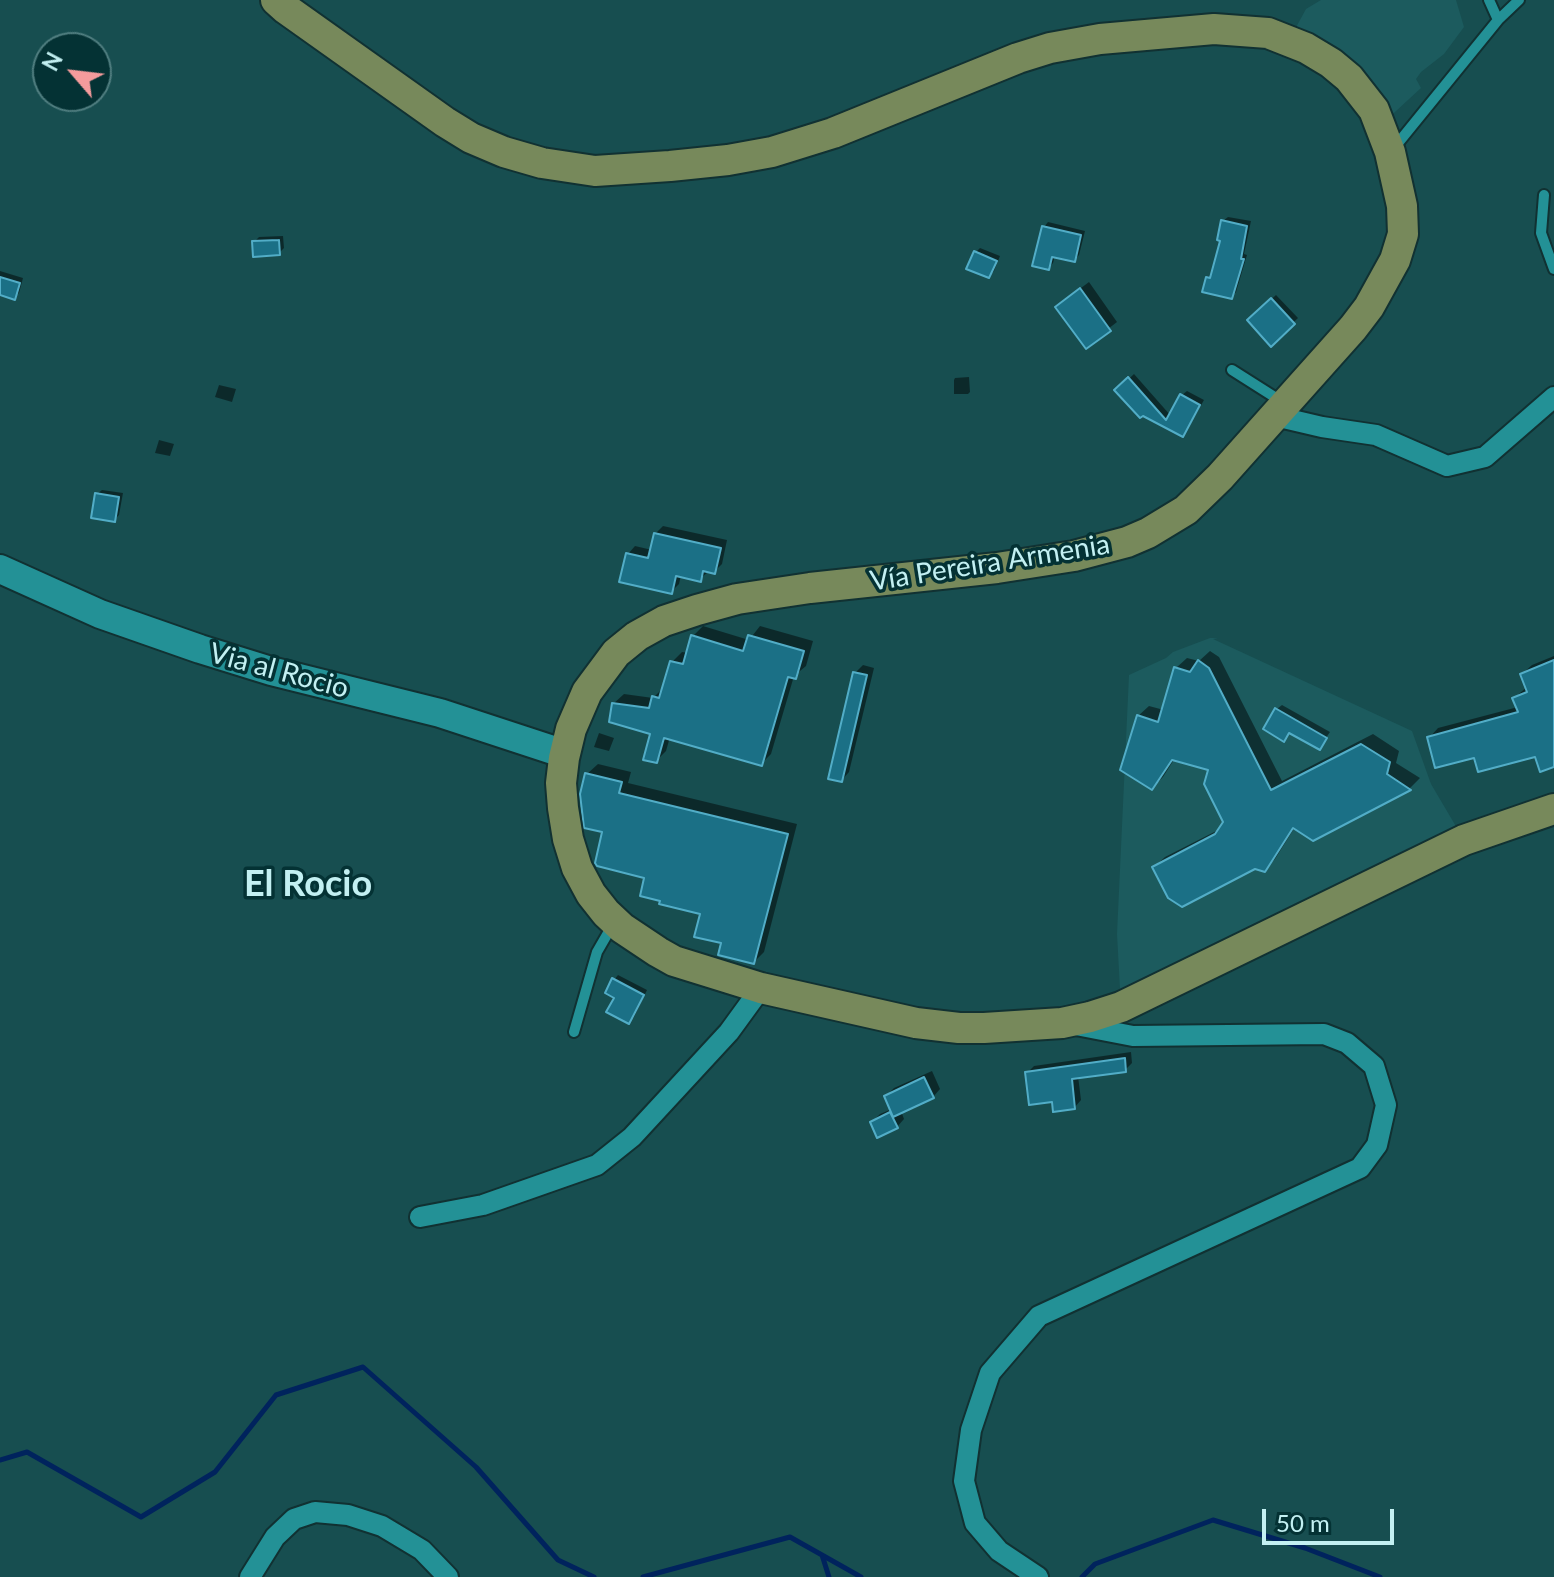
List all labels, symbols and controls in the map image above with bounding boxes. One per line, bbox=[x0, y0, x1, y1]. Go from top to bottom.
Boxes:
north arrow bbox=[32, 32, 112, 112]
text: N bbox=[36, 48, 68, 75]
street label: Vía Pereira Armenia bbox=[868, 527, 1112, 599]
street label: Via al Rocio bbox=[206, 636, 352, 706]
district label: El Rocio bbox=[244, 862, 372, 906]
scale bar bbox=[1266, 1493, 1398, 1543]
text: 50 m bbox=[1276, 1508, 1330, 1537]

